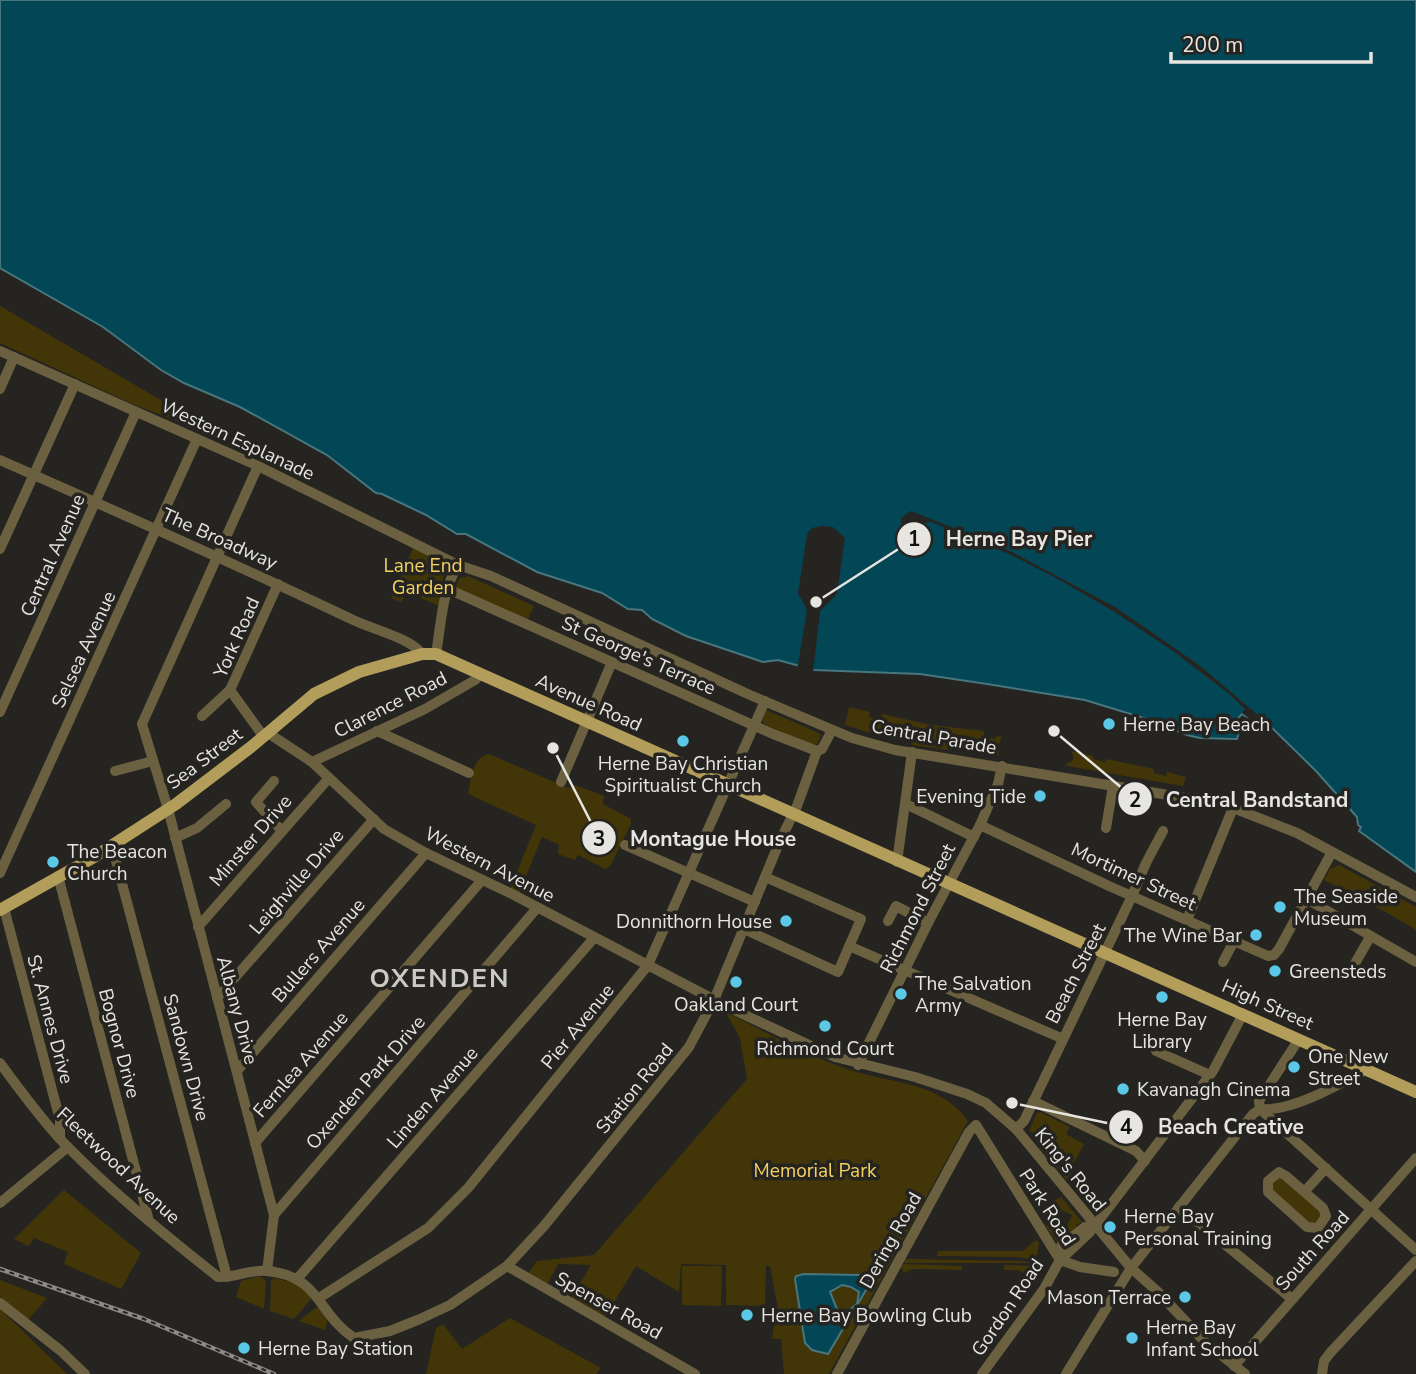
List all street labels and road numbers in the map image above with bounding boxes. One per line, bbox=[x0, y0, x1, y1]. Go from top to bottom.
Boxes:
street label: Western Esplanade bbox=[156, 393, 319, 487]
street label: Central Avenue bbox=[14, 490, 92, 621]
street label: The Broadway bbox=[158, 502, 282, 576]
street label: Selsea Avenue bbox=[45, 587, 122, 712]
street label: York Road bbox=[207, 593, 266, 683]
street label: St George's Terrace bbox=[557, 610, 720, 702]
street label: Clarence Road bbox=[329, 665, 452, 745]
street label: Avenue Road bbox=[531, 668, 646, 738]
street label: Central Parade bbox=[869, 713, 998, 761]
street label: Sea Street bbox=[161, 722, 248, 796]
street label: Minster Drive bbox=[204, 789, 298, 892]
street label: Western Avenue bbox=[420, 821, 559, 909]
street label: Leighville Drive bbox=[244, 823, 350, 940]
street label: Mortimer Street bbox=[1067, 837, 1201, 917]
street label: Richmond Street bbox=[874, 839, 962, 978]
street label: Bullers Avenue bbox=[266, 893, 371, 1008]
street label: Beach Street bbox=[1039, 919, 1112, 1028]
street label: St. Annes Drive bbox=[20, 952, 80, 1087]
street label: Albany Drive bbox=[210, 953, 264, 1067]
street label: High Street bbox=[1218, 973, 1318, 1037]
street label: Pier Avenue bbox=[535, 978, 620, 1075]
street label: Bognor Drive bbox=[92, 985, 146, 1101]
street label: Sandown Drive bbox=[157, 991, 216, 1124]
street label: Fernlea Avenue bbox=[247, 1006, 354, 1123]
street label: Oxenden Park Drive bbox=[300, 1010, 431, 1155]
street label: Station Road bbox=[590, 1038, 679, 1140]
street label: Linden Avenue bbox=[381, 1041, 484, 1154]
street label: Fleetwood Avenue bbox=[51, 1101, 186, 1230]
street label: King's Road bbox=[1028, 1122, 1112, 1217]
street label: Park Road bbox=[1013, 1164, 1082, 1251]
street label: Dering Road bbox=[854, 1188, 928, 1293]
street label: South Road bbox=[1270, 1205, 1356, 1296]
street label: Gordon Road bbox=[966, 1254, 1050, 1361]
street label: Spenser Road bbox=[550, 1266, 667, 1346]

